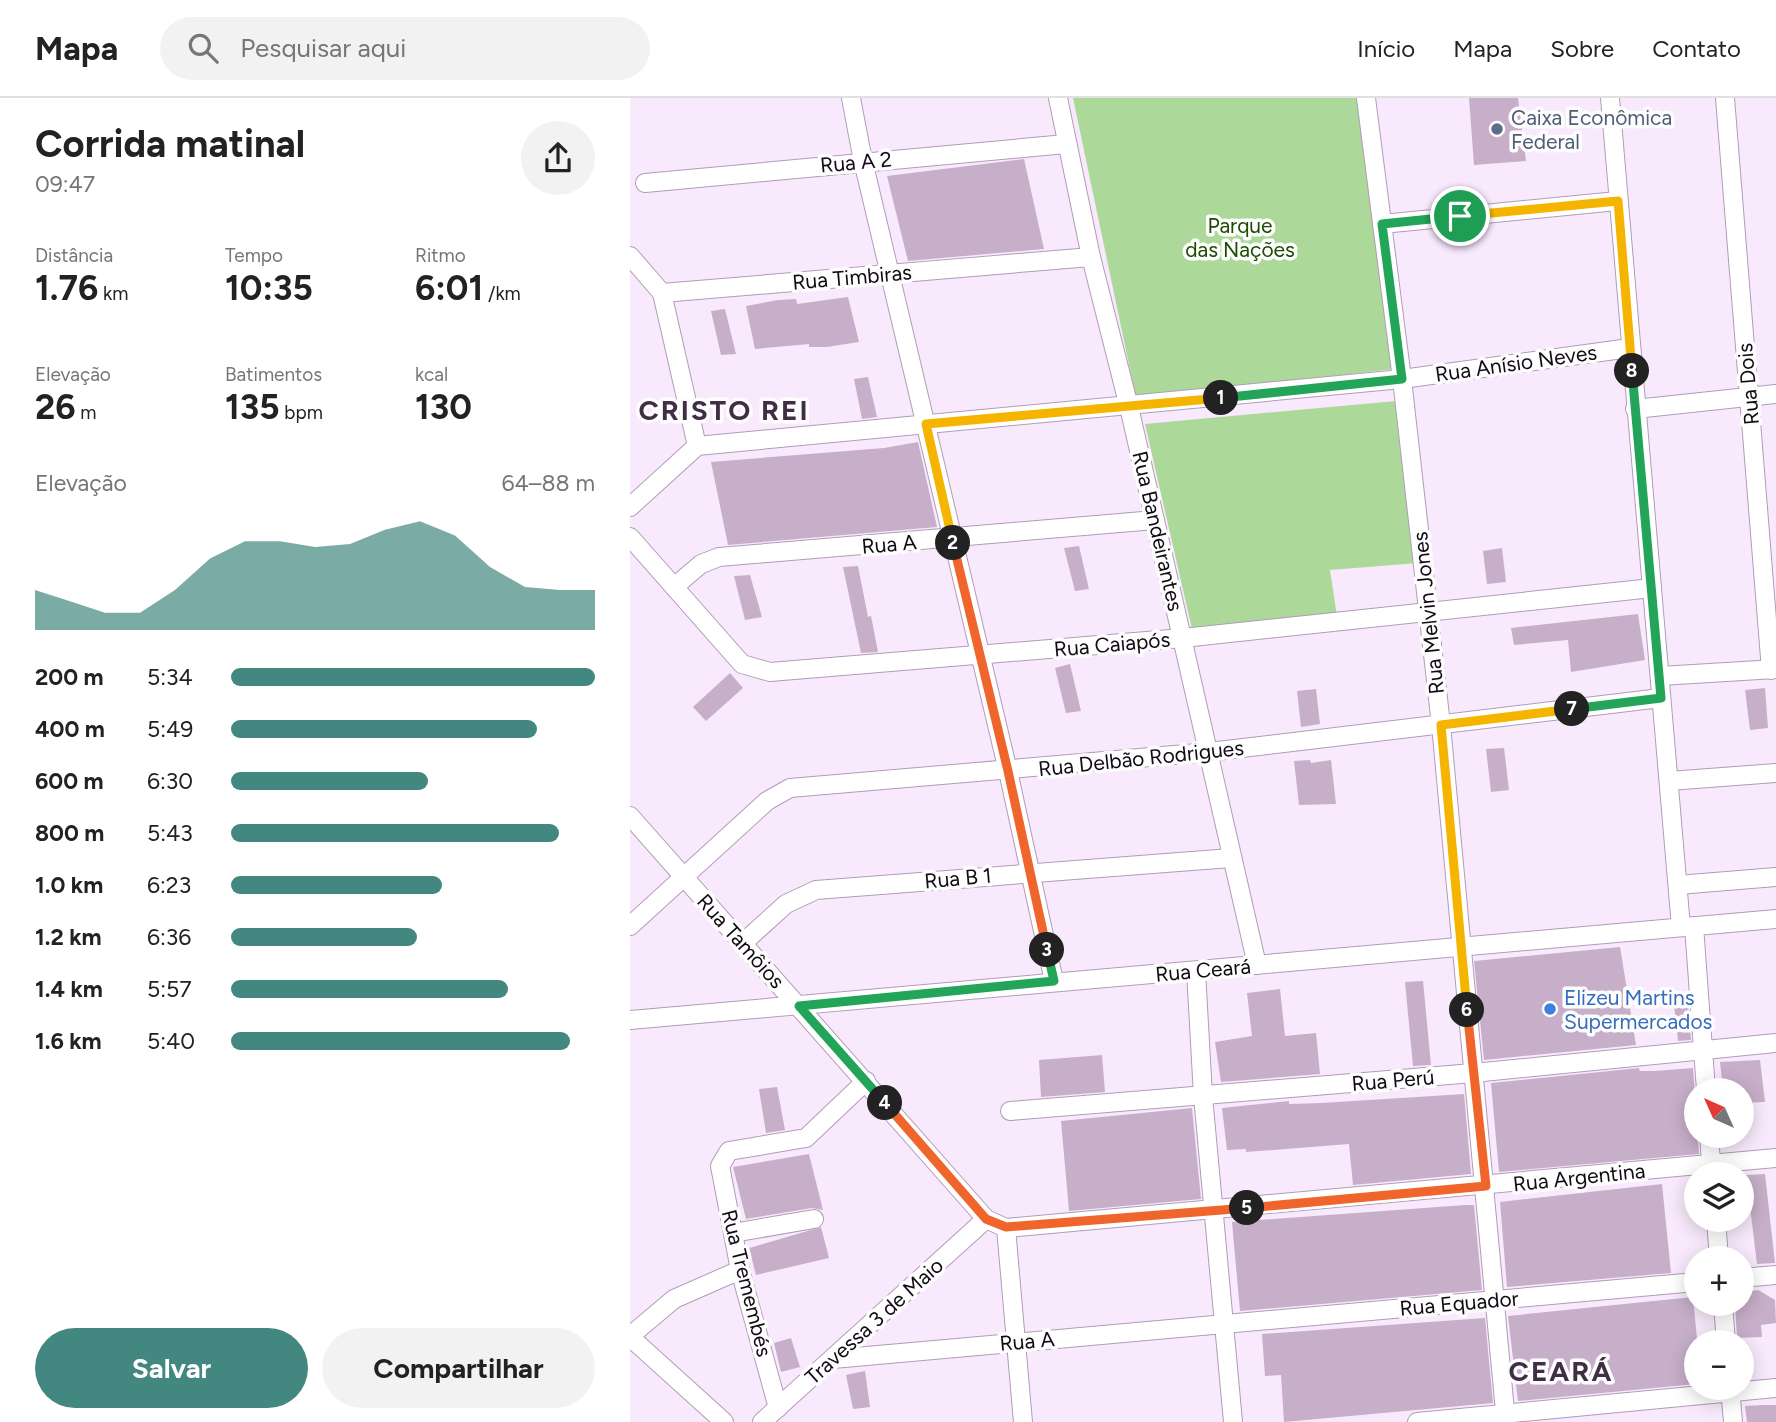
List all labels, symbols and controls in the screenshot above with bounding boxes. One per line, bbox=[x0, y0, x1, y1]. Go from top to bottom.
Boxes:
search box bbox=[160, 17, 650, 80]
text: Mapa bbox=[35, 29, 118, 68]
icon: search bbox=[184, 29, 222, 67]
text: Pesquisar aqui bbox=[240, 32, 406, 64]
text: Início bbox=[1357, 34, 1415, 63]
text: Mapa bbox=[1453, 34, 1512, 63]
text: Sobre bbox=[1550, 34, 1614, 63]
text: Contato bbox=[1652, 34, 1741, 63]
place label: Caixa Econômica Federal bbox=[1511, 105, 1672, 154]
text: Corrida matinal bbox=[35, 121, 305, 167]
button: share bbox=[521, 121, 595, 195]
marker: Caixa Econômica Federal bbox=[1489, 121, 1505, 137]
street label: Rua A 2 bbox=[819, 146, 893, 178]
text: 09:47 bbox=[35, 170, 95, 198]
pin bbox=[1430, 186, 1490, 246]
icon: arrive bbox=[1441, 197, 1479, 235]
park label: Parque das Nações bbox=[1185, 213, 1295, 262]
text: Distância bbox=[35, 244, 113, 267]
text: Tempo bbox=[225, 244, 283, 267]
text: Ritmo bbox=[415, 244, 466, 267]
street label: Rua Timbiras bbox=[791, 259, 913, 295]
text: 1.76 bbox=[35, 267, 98, 309]
text: 10:35 bbox=[225, 267, 313, 309]
text: 6:01 bbox=[415, 267, 483, 309]
text: km bbox=[98, 282, 128, 305]
text: /km bbox=[483, 282, 521, 305]
street label: Rua Anísio Neves bbox=[1434, 339, 1598, 387]
street label: Rua Dois bbox=[1732, 342, 1764, 426]
pin: 8 bbox=[1614, 354, 1650, 388]
text: 8 bbox=[1626, 359, 1637, 382]
text: Elevação bbox=[35, 363, 111, 386]
text: Batimentos bbox=[225, 363, 322, 386]
text: kcal bbox=[415, 363, 448, 386]
pin: 1 bbox=[1204, 380, 1238, 416]
text: 26 bbox=[35, 386, 76, 428]
text: 135 bbox=[225, 386, 280, 428]
text: 130 bbox=[415, 386, 472, 428]
text: 1 bbox=[1216, 386, 1225, 409]
district label: CRISTO REI bbox=[638, 393, 810, 427]
text: m bbox=[76, 401, 96, 424]
text: bpm bbox=[280, 401, 323, 424]
street label: Rua Bandeirantes bbox=[1127, 449, 1189, 613]
text: Elevação bbox=[35, 469, 127, 497]
text: 64–88 m bbox=[502, 469, 595, 497]
pin: 2 bbox=[936, 526, 970, 560]
street label: Rua A bbox=[861, 529, 917, 559]
text: 2 bbox=[947, 531, 958, 554]
street label: Rua Melvin Jones bbox=[1407, 531, 1449, 695]
street label: Rua Caiapós bbox=[1053, 626, 1171, 662]
text: 200 m bbox=[35, 663, 104, 691]
text: 5:34 bbox=[147, 663, 193, 691]
pin: 7 bbox=[1555, 692, 1590, 726]
text: 7 bbox=[1566, 697, 1577, 720]
text: 400 m bbox=[35, 715, 105, 743]
text: 5:49 bbox=[147, 715, 193, 743]
street label: Rua Delbão Rodrigues bbox=[1037, 735, 1245, 781]
text: 600 m bbox=[35, 767, 104, 795]
text: 6:30 bbox=[147, 767, 193, 795]
text: 800 m bbox=[35, 819, 104, 847]
text: 5:43 bbox=[147, 819, 193, 847]
street label: Rua B 1 bbox=[923, 863, 993, 893]
text: 1.0 km bbox=[35, 871, 103, 899]
text: 6:23 bbox=[147, 871, 191, 899]
street label: Rua Tamôios bbox=[692, 889, 790, 993]
text: 1.2 km bbox=[35, 923, 102, 951]
text: 6:36 bbox=[147, 923, 191, 951]
pin: 3 bbox=[1030, 932, 1064, 968]
text: 3 bbox=[1041, 938, 1052, 961]
street label: Rua Ceará bbox=[1154, 953, 1252, 987]
text: 1.4 km bbox=[35, 975, 103, 1003]
text: 5:57 bbox=[147, 975, 192, 1003]
place label: Elizeu Martins Supermercados bbox=[1564, 985, 1712, 1034]
pin: 6 bbox=[1450, 992, 1484, 1028]
text: 6 bbox=[1461, 998, 1472, 1021]
marker: Elizeu Martins Supermercados bbox=[1542, 1001, 1558, 1017]
text: 1.6 km bbox=[35, 1027, 102, 1055]
text: 5:40 bbox=[147, 1027, 195, 1055]
street label: Rua Perú bbox=[1351, 1064, 1435, 1096]
north arrow bbox=[1684, 1078, 1754, 1148]
map controls bbox=[1684, 1078, 1754, 1400]
pin: 4 bbox=[868, 1086, 902, 1121]
text: 4 bbox=[878, 1091, 891, 1114]
street label: Rua Argentina bbox=[1512, 1158, 1646, 1196]
button: layers bbox=[1684, 1162, 1754, 1232]
pin: 5 bbox=[1230, 1190, 1264, 1226]
text: 5 bbox=[1241, 1196, 1252, 1219]
street label: Rua Tremembés bbox=[717, 1207, 777, 1359]
button: + bbox=[1684, 1246, 1754, 1316]
street label: Travessa 3 de Maio bbox=[800, 1253, 948, 1389]
street label: Rua Equador bbox=[1398, 1285, 1520, 1321]
street label: Rua A bbox=[999, 1326, 1055, 1356]
button: Salvar bbox=[35, 1328, 308, 1408]
button: Compartilhar bbox=[322, 1328, 595, 1408]
button: − bbox=[1684, 1330, 1754, 1400]
district label: CEARÁ bbox=[1509, 1354, 1613, 1388]

